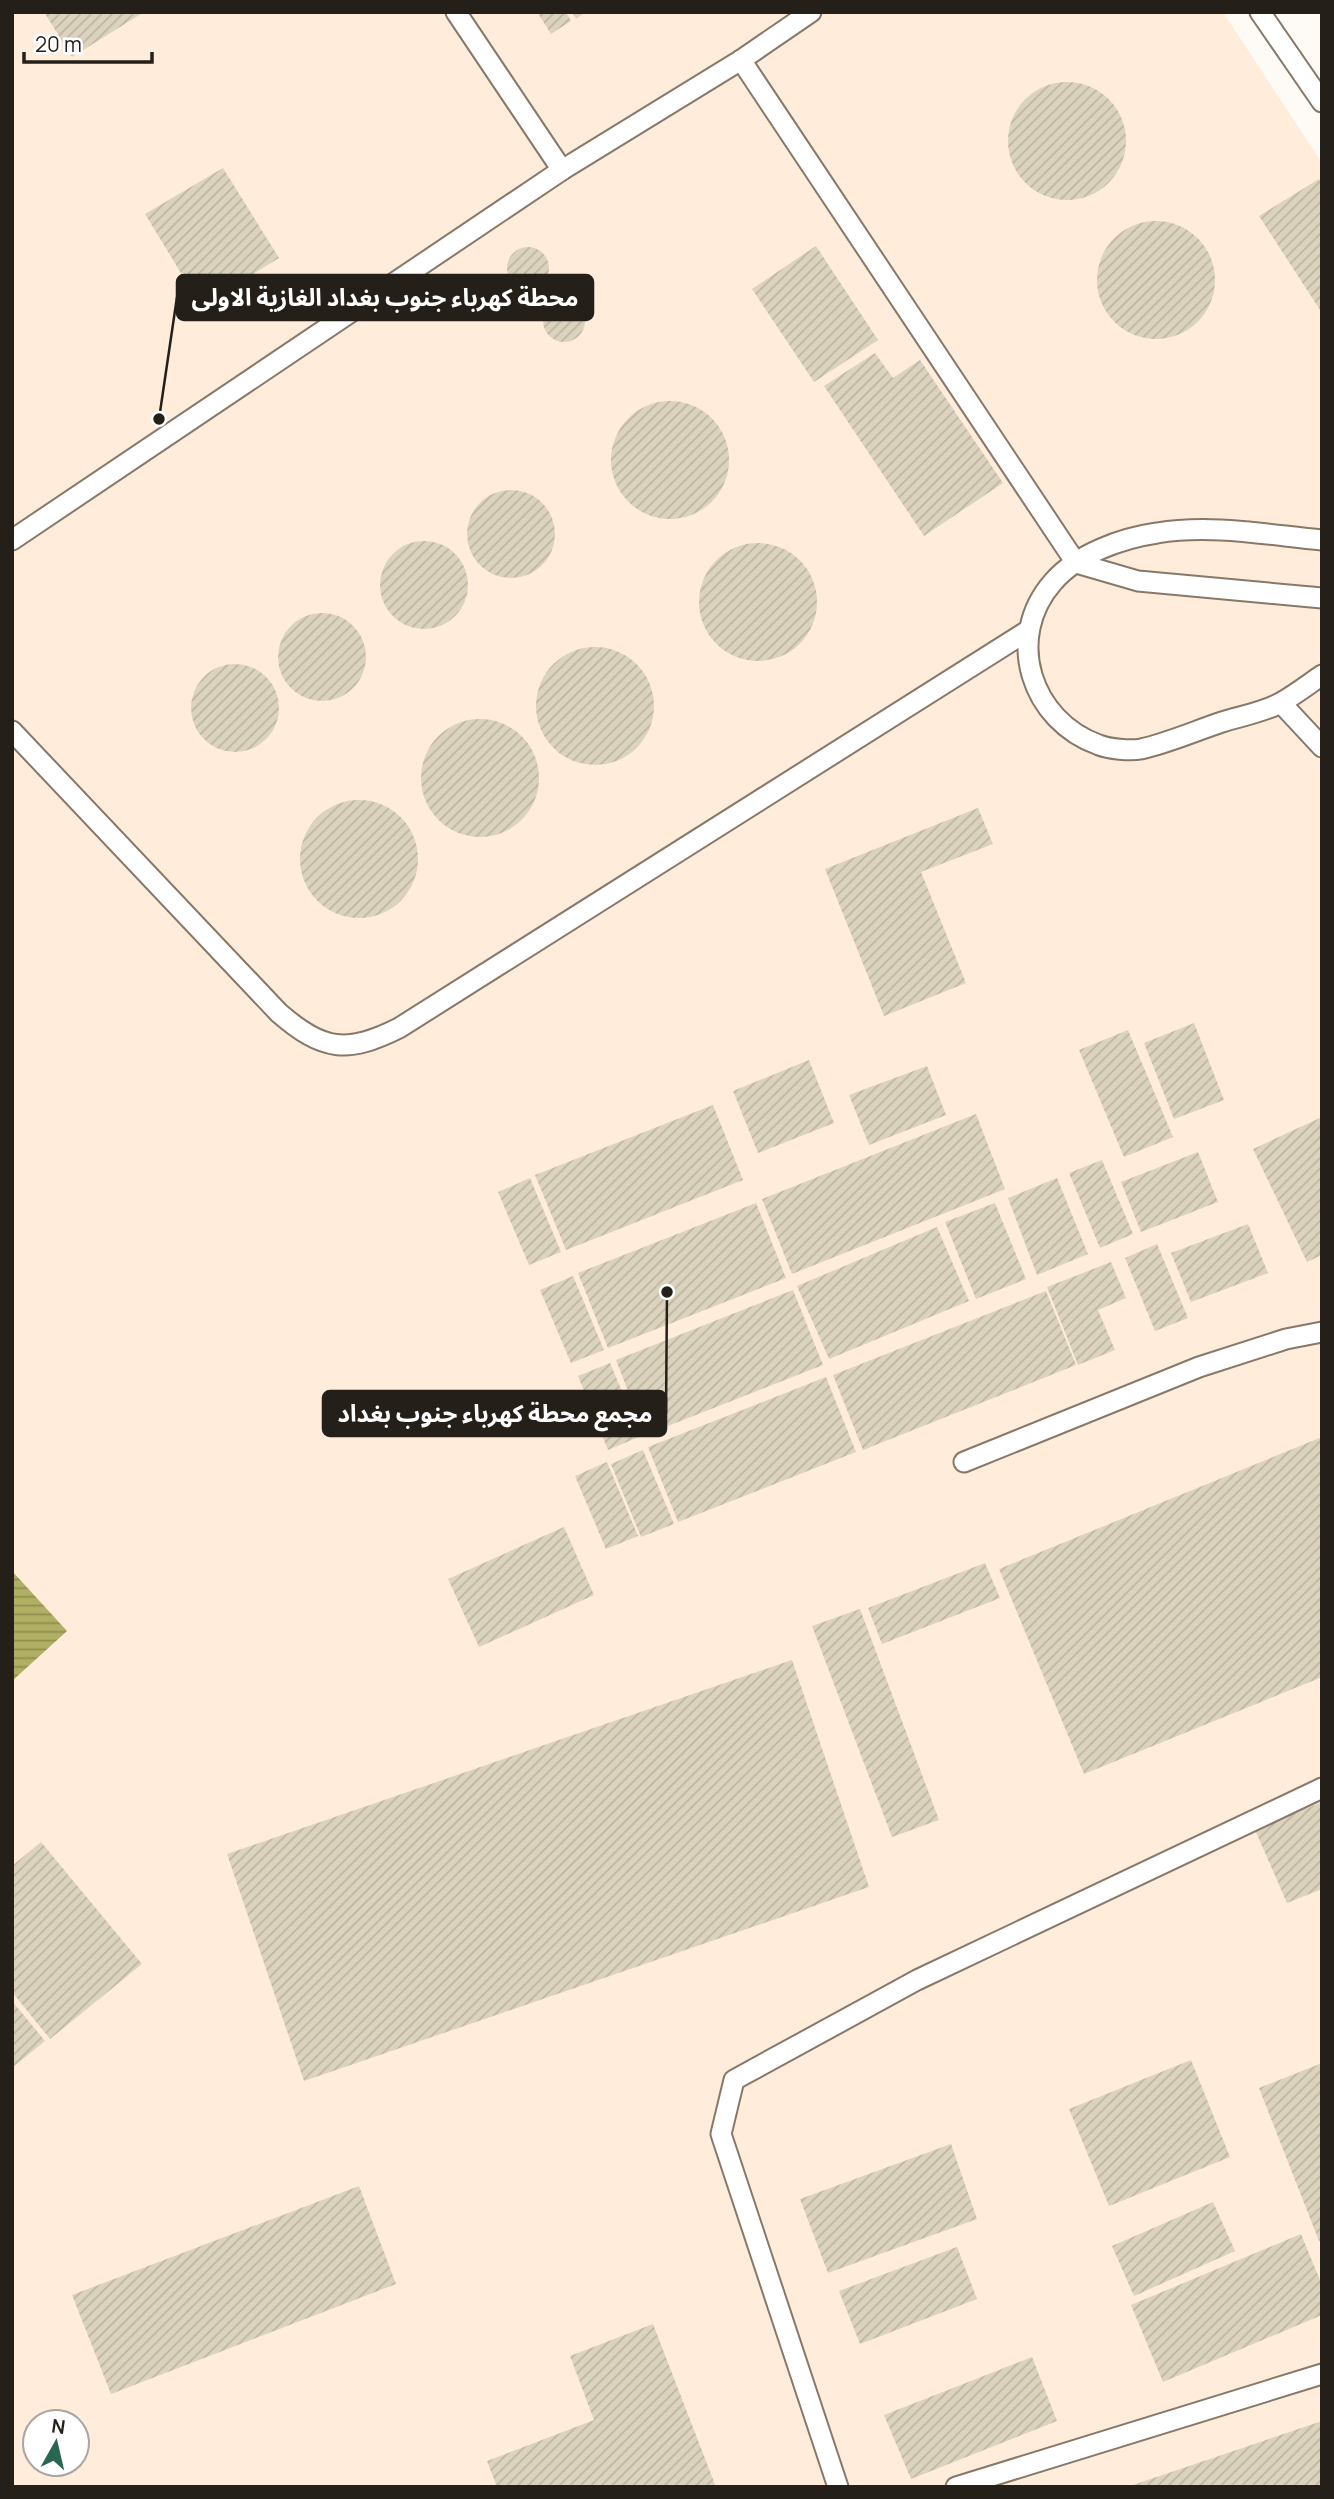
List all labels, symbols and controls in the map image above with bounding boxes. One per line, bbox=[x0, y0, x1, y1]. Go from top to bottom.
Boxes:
scale bar bbox=[24, 21, 152, 65]
text: 20 m bbox=[35, 30, 82, 58]
callout: محطة كهرباء جنوب بغداد الغازية الاولى bbox=[177, 275, 593, 320]
text: محطة كهرباء جنوب بغداد الغازية الاولى bbox=[191, 280, 579, 313]
callout: مجمع محطة كهرباء جنوب بغداد bbox=[323, 1391, 666, 1436]
text: مجمع محطة كهرباء جنوب بغداد bbox=[338, 1396, 653, 1432]
north arrow bbox=[21, 2408, 91, 2478]
text: N bbox=[50, 2412, 67, 2440]

